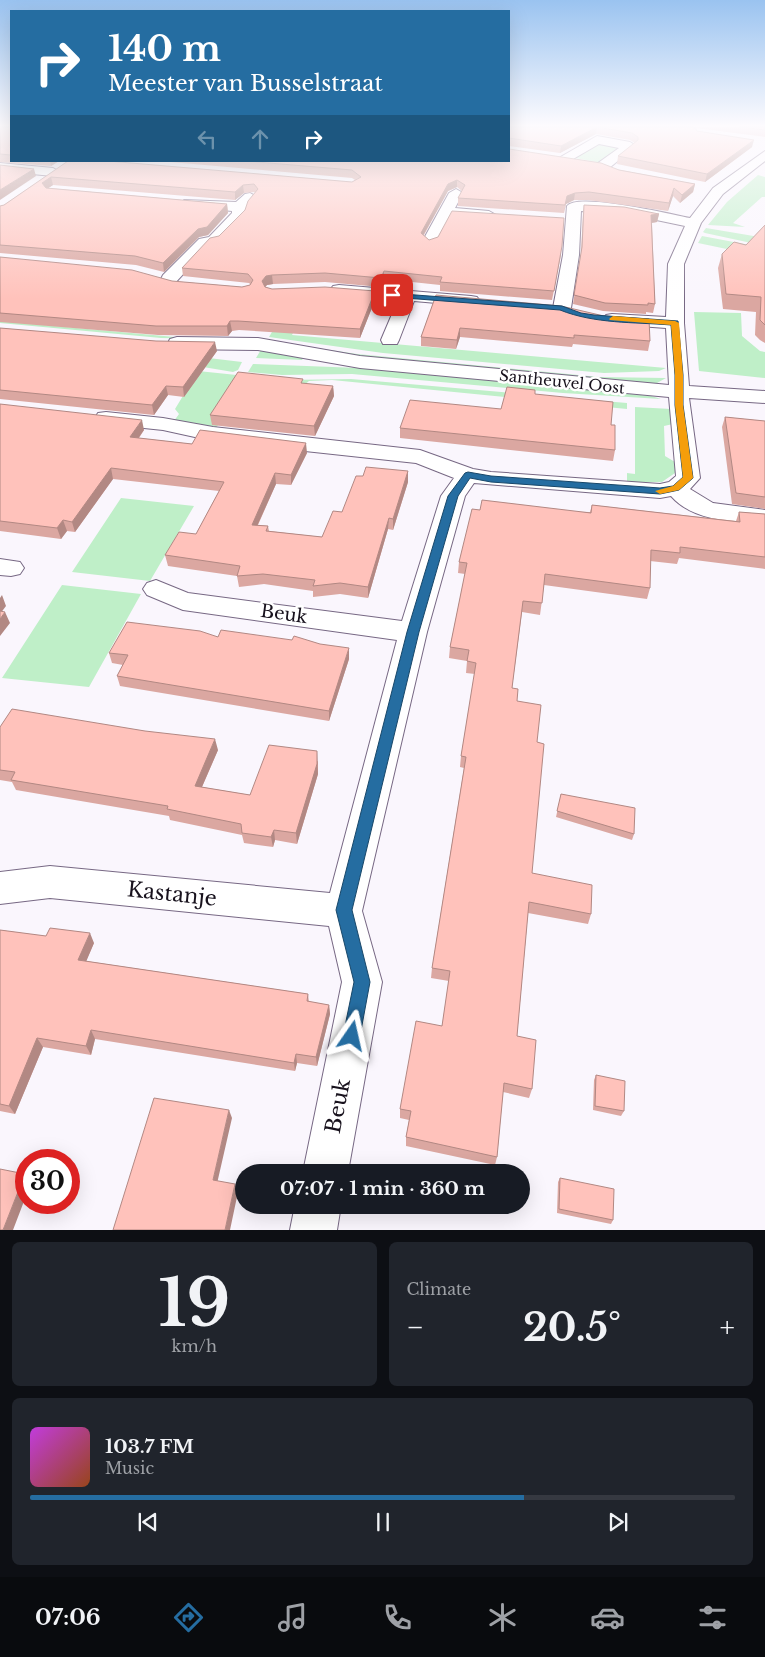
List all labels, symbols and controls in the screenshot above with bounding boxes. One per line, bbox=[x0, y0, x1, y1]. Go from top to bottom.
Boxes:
text: 140 m bbox=[108, 27, 221, 70]
icon: right bbox=[25, 30, 90, 95]
text: Meester van Busselstraat bbox=[108, 70, 383, 97]
icon: left bbox=[193, 125, 221, 153]
icon: ahead bbox=[246, 125, 274, 153]
icon: right bbox=[299, 125, 327, 153]
pin bbox=[371, 274, 413, 316]
icon: arrive bbox=[378, 281, 406, 309]
street label: Santheuvel Oost bbox=[498, 365, 626, 398]
street label: Beuk bbox=[259, 600, 309, 628]
street label: Kastanje bbox=[126, 876, 218, 912]
position arrow bbox=[325, 1009, 377, 1061]
street label: Beuk bbox=[320, 1076, 356, 1136]
speed limit sign: 30 bbox=[15, 1149, 80, 1214]
text: 07:07 · 1 min · 360 m bbox=[280, 1177, 485, 1200]
text: 19 bbox=[158, 1263, 230, 1344]
text: Climate bbox=[407, 1279, 471, 1299]
text: 20.5° bbox=[523, 1304, 621, 1351]
text: − bbox=[407, 1310, 424, 1345]
text: + bbox=[720, 1310, 735, 1345]
text: km/h bbox=[172, 1336, 217, 1356]
text: 103.7 FM bbox=[105, 1435, 194, 1458]
text: Music bbox=[105, 1458, 154, 1478]
icon: previous bbox=[134, 1508, 162, 1536]
icon: pause bbox=[369, 1508, 397, 1536]
icon: next bbox=[604, 1508, 632, 1536]
icon: directions bbox=[171, 1600, 206, 1635]
icon: music bbox=[275, 1600, 310, 1635]
icon: phone bbox=[380, 1600, 415, 1635]
icon: climate bbox=[485, 1600, 520, 1635]
icon: car bbox=[590, 1600, 625, 1635]
icon: filters bbox=[695, 1600, 730, 1635]
text: 07:06 bbox=[35, 1604, 101, 1631]

